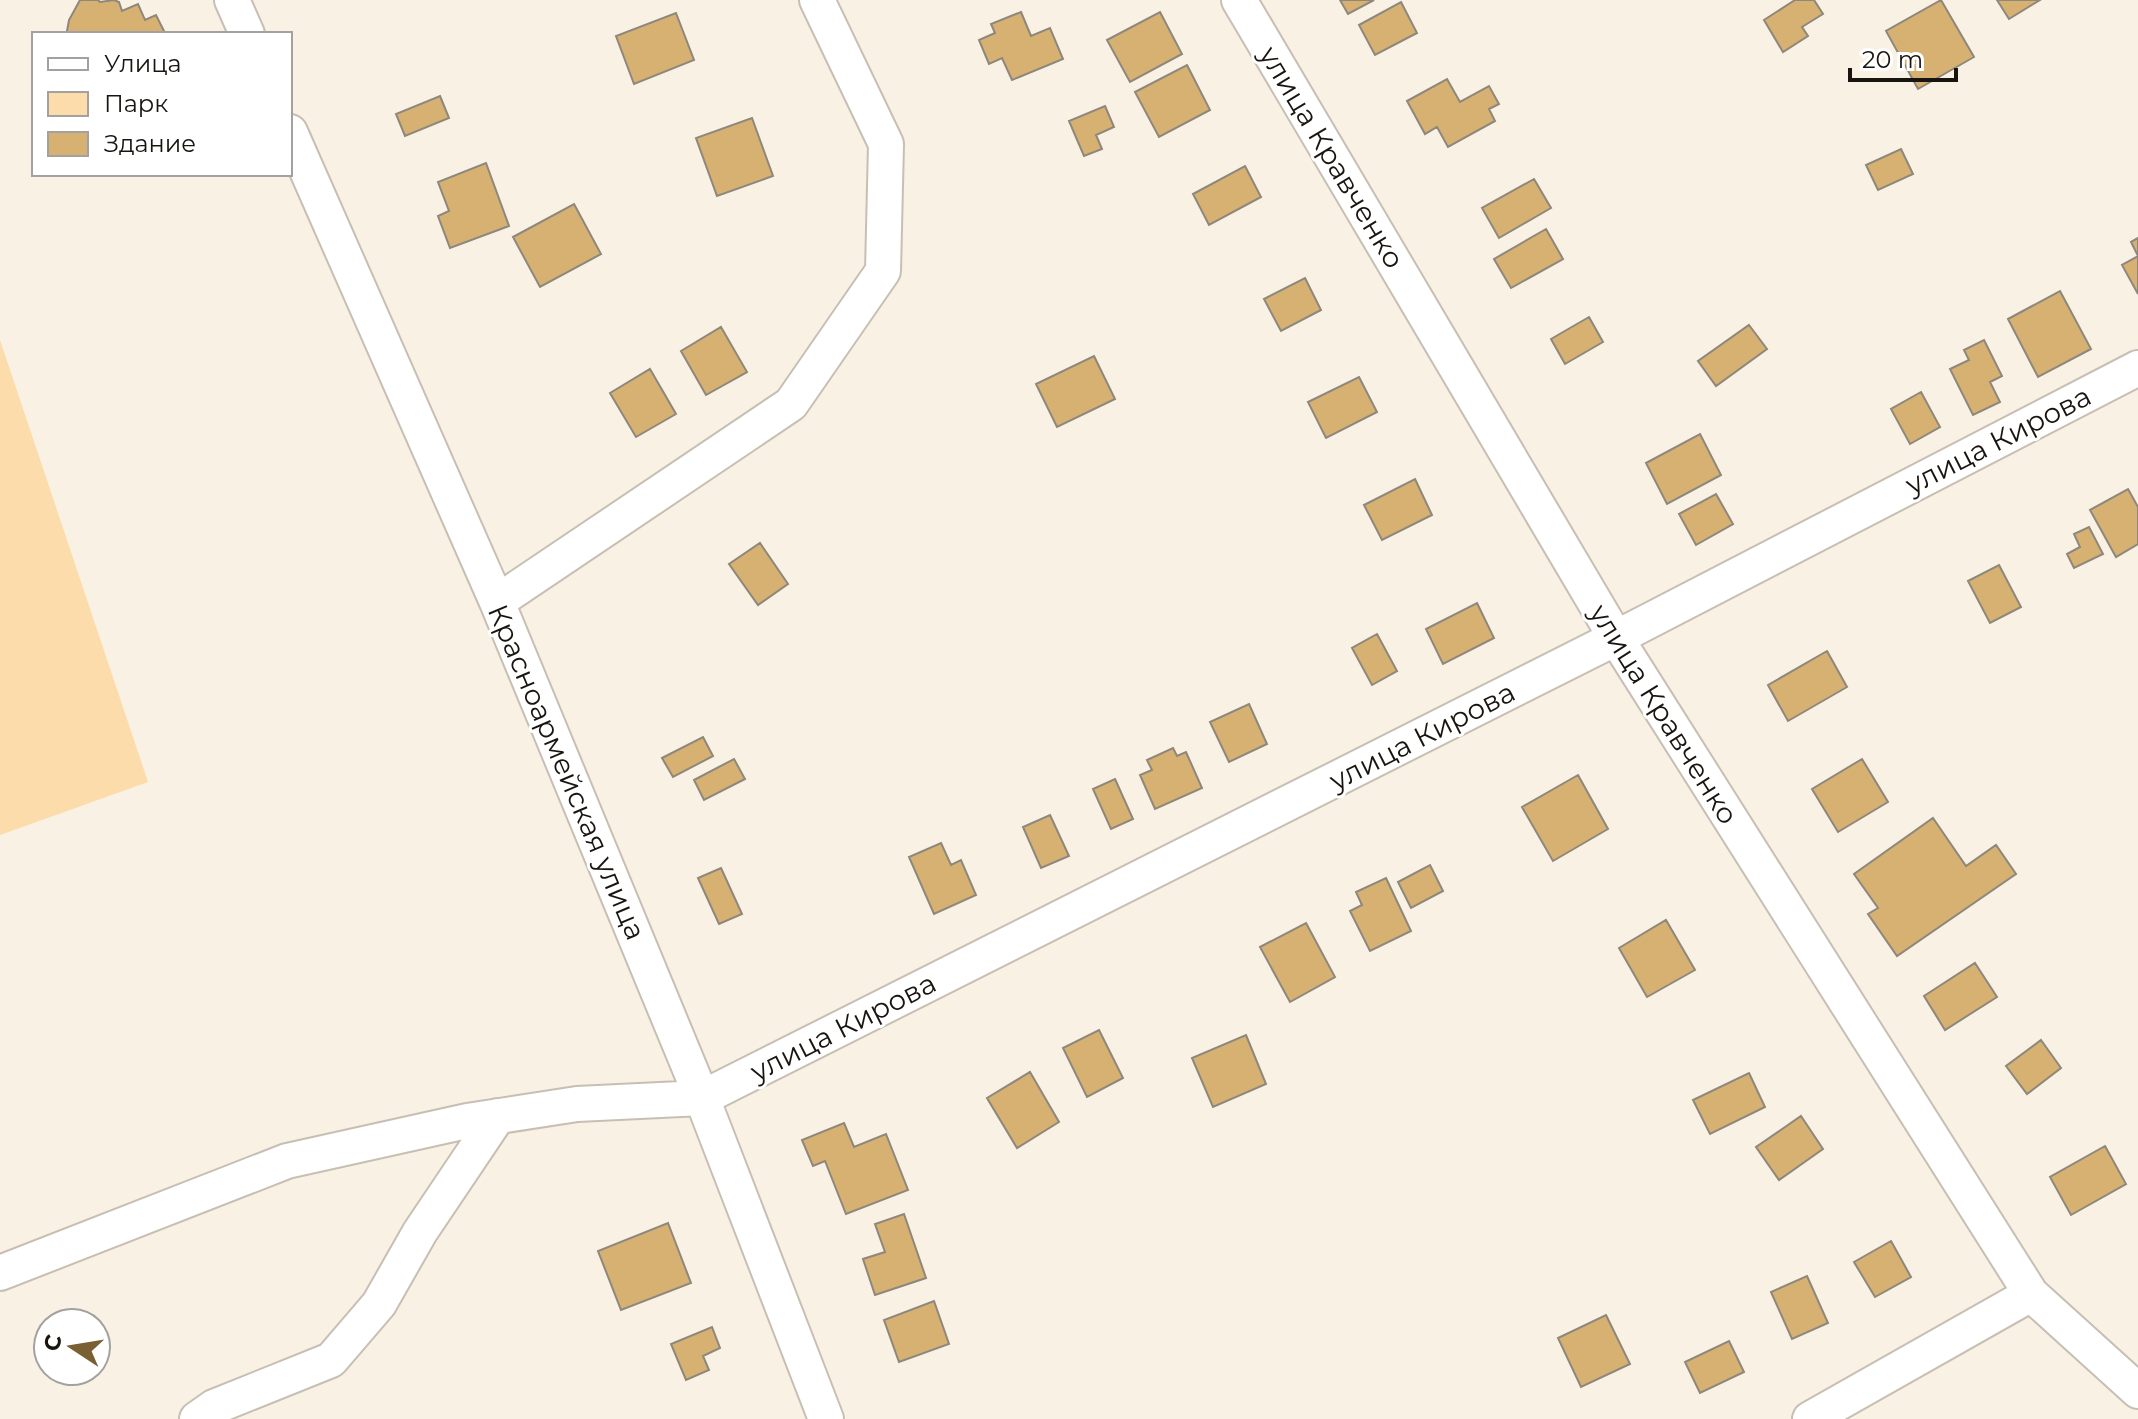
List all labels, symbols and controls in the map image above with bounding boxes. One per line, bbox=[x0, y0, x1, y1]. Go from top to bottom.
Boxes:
legend bbox=[32, 32, 292, 176]
scale bar bbox=[1850, 32, 1956, 82]
street label: улица Кравченко bbox=[1252, 39, 1412, 274]
text: 20 m bbox=[1862, 45, 1923, 74]
text: Улица bbox=[104, 49, 182, 78]
text: Парк bbox=[104, 89, 168, 118]
text: Здание bbox=[104, 129, 196, 158]
street label: улица Кирова bbox=[1899, 379, 2096, 502]
street label: улица Кравченко bbox=[1582, 597, 1745, 830]
street label: Красноармейская улица bbox=[481, 599, 653, 945]
street label: улица Кирова bbox=[1323, 675, 1520, 798]
street label: улица Кирова bbox=[744, 966, 941, 1089]
north arrow bbox=[32, 1307, 112, 1387]
text: С bbox=[38, 1332, 68, 1354]

